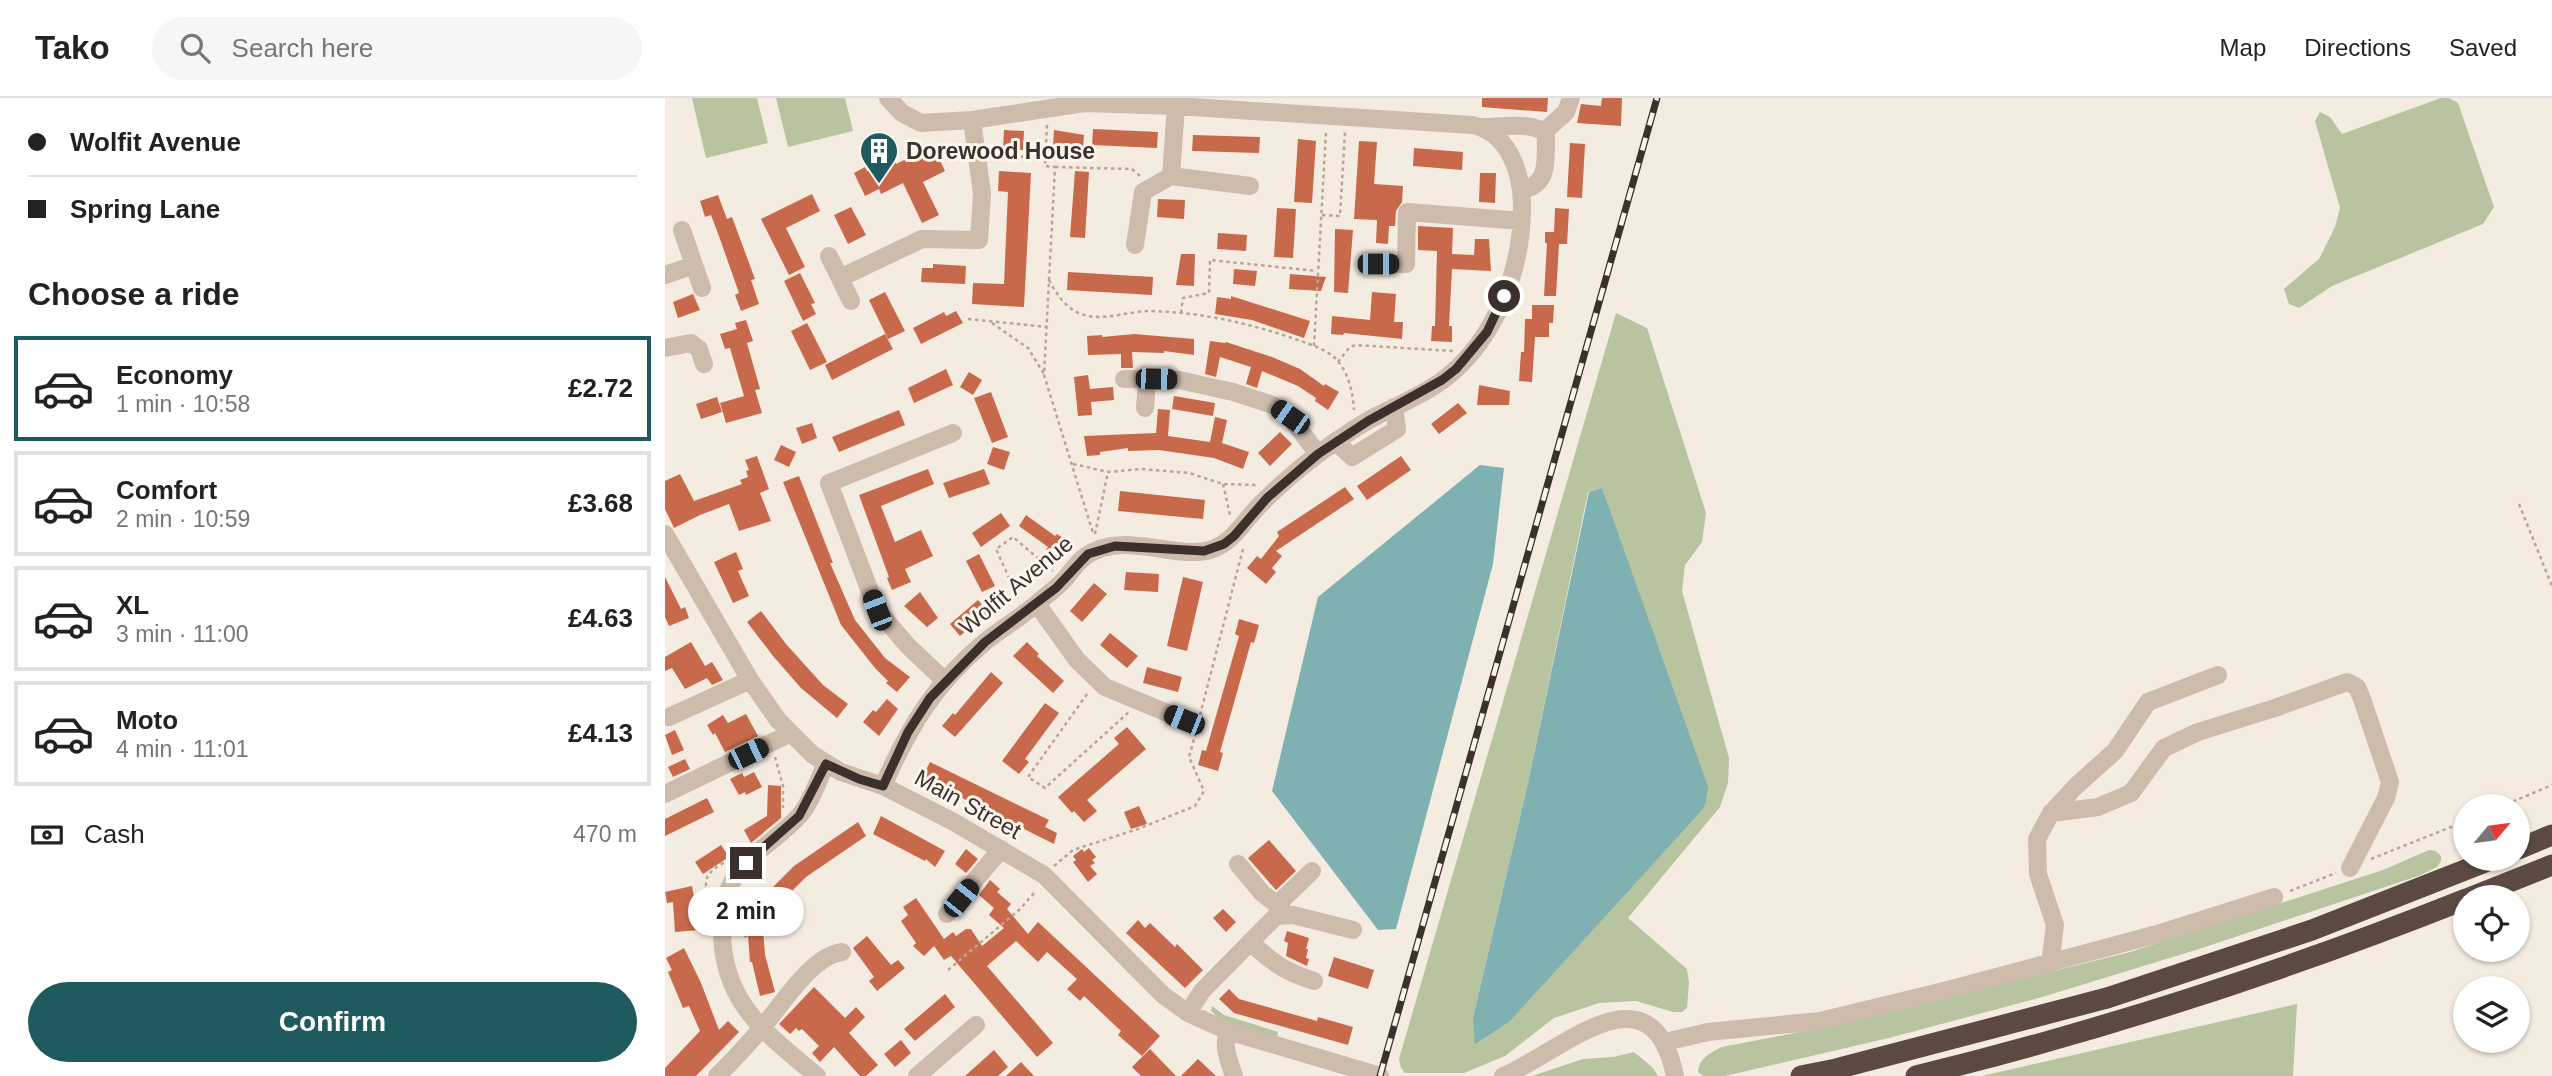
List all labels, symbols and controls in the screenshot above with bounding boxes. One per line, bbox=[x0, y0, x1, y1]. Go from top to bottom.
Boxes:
search box bbox=[152, 17, 642, 80]
text: Tako bbox=[35, 29, 110, 66]
icon: search bbox=[176, 29, 214, 67]
text: Search here bbox=[232, 33, 373, 63]
text: Map bbox=[2220, 34, 2266, 61]
text: Directions bbox=[2304, 34, 2411, 61]
text: Saved bbox=[2449, 34, 2517, 61]
text: Wolfit Avenue bbox=[70, 127, 241, 157]
building icon: Dorewood House bbox=[858, 130, 900, 185]
place label: Dorewood House bbox=[906, 138, 1095, 164]
text: Spring Lane bbox=[70, 194, 220, 224]
car bbox=[1358, 254, 1400, 275]
text: Choose a ride bbox=[28, 276, 240, 312]
route start bbox=[1488, 280, 1520, 312]
icon: car bbox=[32, 357, 95, 420]
text: Economy bbox=[116, 360, 233, 390]
car bbox=[1135, 368, 1178, 390]
text: £2.72 bbox=[568, 373, 633, 403]
text: 1 min · 10:58 bbox=[116, 391, 250, 417]
car bbox=[1267, 396, 1314, 438]
icon: car bbox=[32, 472, 95, 535]
text: Comfort bbox=[116, 475, 217, 505]
text: £3.68 bbox=[568, 488, 633, 518]
text: 2 min · 10:59 bbox=[116, 506, 250, 532]
street label: Wolfit Avenue bbox=[954, 530, 1078, 640]
icon: car bbox=[32, 587, 95, 650]
car bbox=[860, 587, 895, 633]
text: XL bbox=[116, 590, 149, 620]
text: £4.63 bbox=[568, 603, 633, 633]
text: 3 min · 11:00 bbox=[116, 621, 249, 647]
icon: car bbox=[32, 702, 95, 765]
car bbox=[1161, 702, 1208, 738]
text: Moto bbox=[116, 705, 178, 735]
text: £4.13 bbox=[568, 718, 633, 748]
car bbox=[725, 735, 772, 773]
text: 4 min · 11:01 bbox=[116, 736, 249, 762]
street label: Main Street bbox=[910, 764, 1026, 844]
north arrow bbox=[2453, 794, 2531, 872]
map controls bbox=[2453, 794, 2530, 1053]
icon: cash bbox=[28, 816, 66, 854]
text: Cash bbox=[84, 819, 145, 849]
text: 470 m bbox=[573, 821, 637, 847]
route end bbox=[730, 847, 762, 879]
car bbox=[940, 875, 983, 921]
button: locate bbox=[2453, 885, 2530, 962]
callout: 2 min bbox=[688, 888, 804, 936]
text: 2 min bbox=[716, 898, 776, 924]
button: layers bbox=[2453, 976, 2530, 1053]
button: Confirm bbox=[28, 982, 637, 1062]

